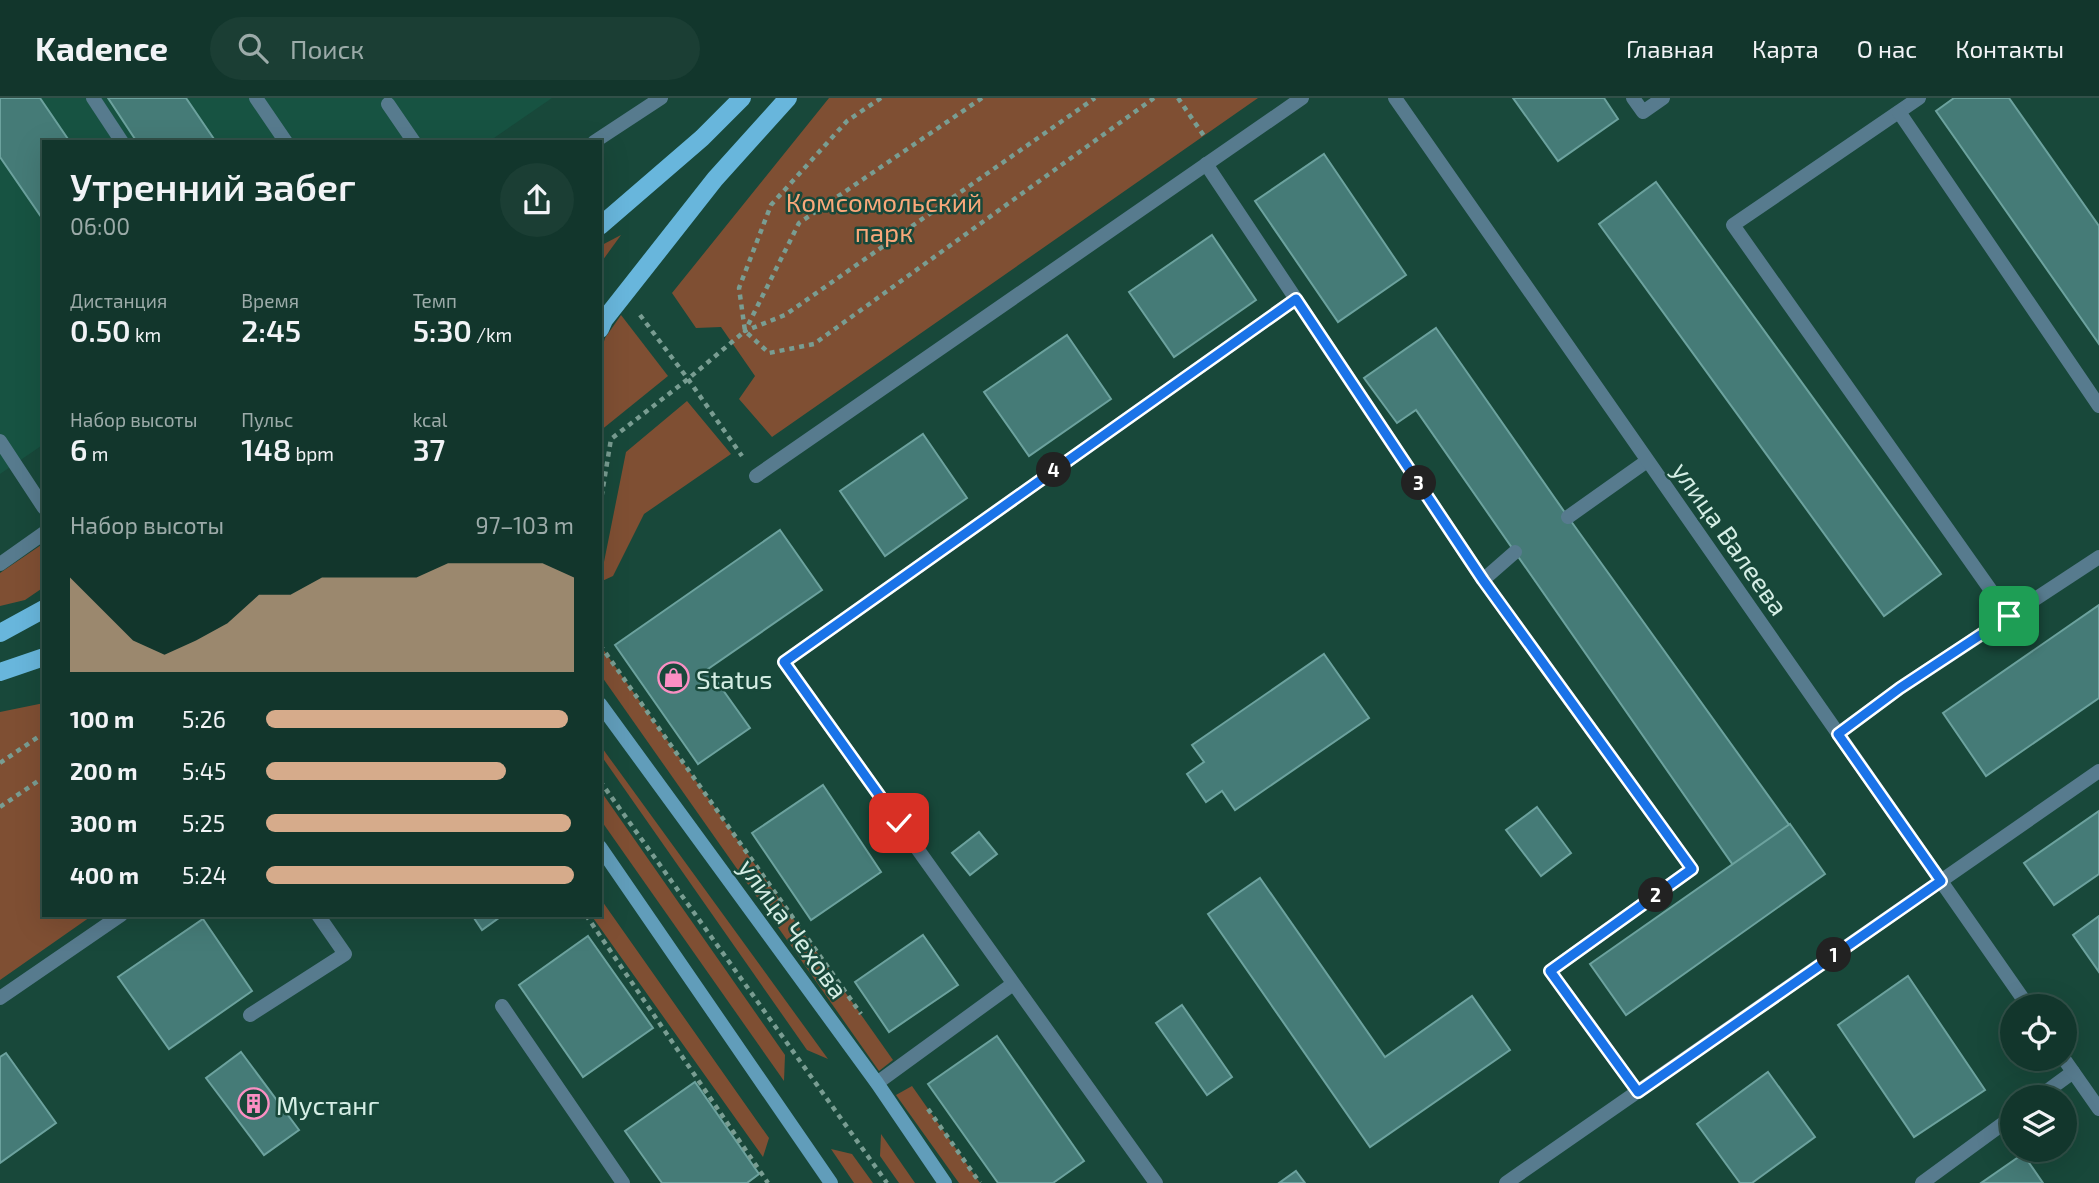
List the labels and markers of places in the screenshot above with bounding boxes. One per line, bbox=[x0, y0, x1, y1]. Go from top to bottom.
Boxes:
pin: 4 bbox=[1036, 452, 1072, 488]
pin: 3 bbox=[1402, 466, 1436, 500]
pin bbox=[1979, 586, 2039, 646]
shop icon: Status bbox=[656, 661, 690, 695]
place label: Status bbox=[696, 663, 773, 694]
pin bbox=[869, 793, 929, 853]
pin: 2 bbox=[1638, 878, 1674, 912]
pin: 1 bbox=[1816, 938, 1852, 972]
building icon: Мустанг bbox=[236, 1087, 270, 1121]
place label: Мустанг bbox=[276, 1089, 380, 1121]

